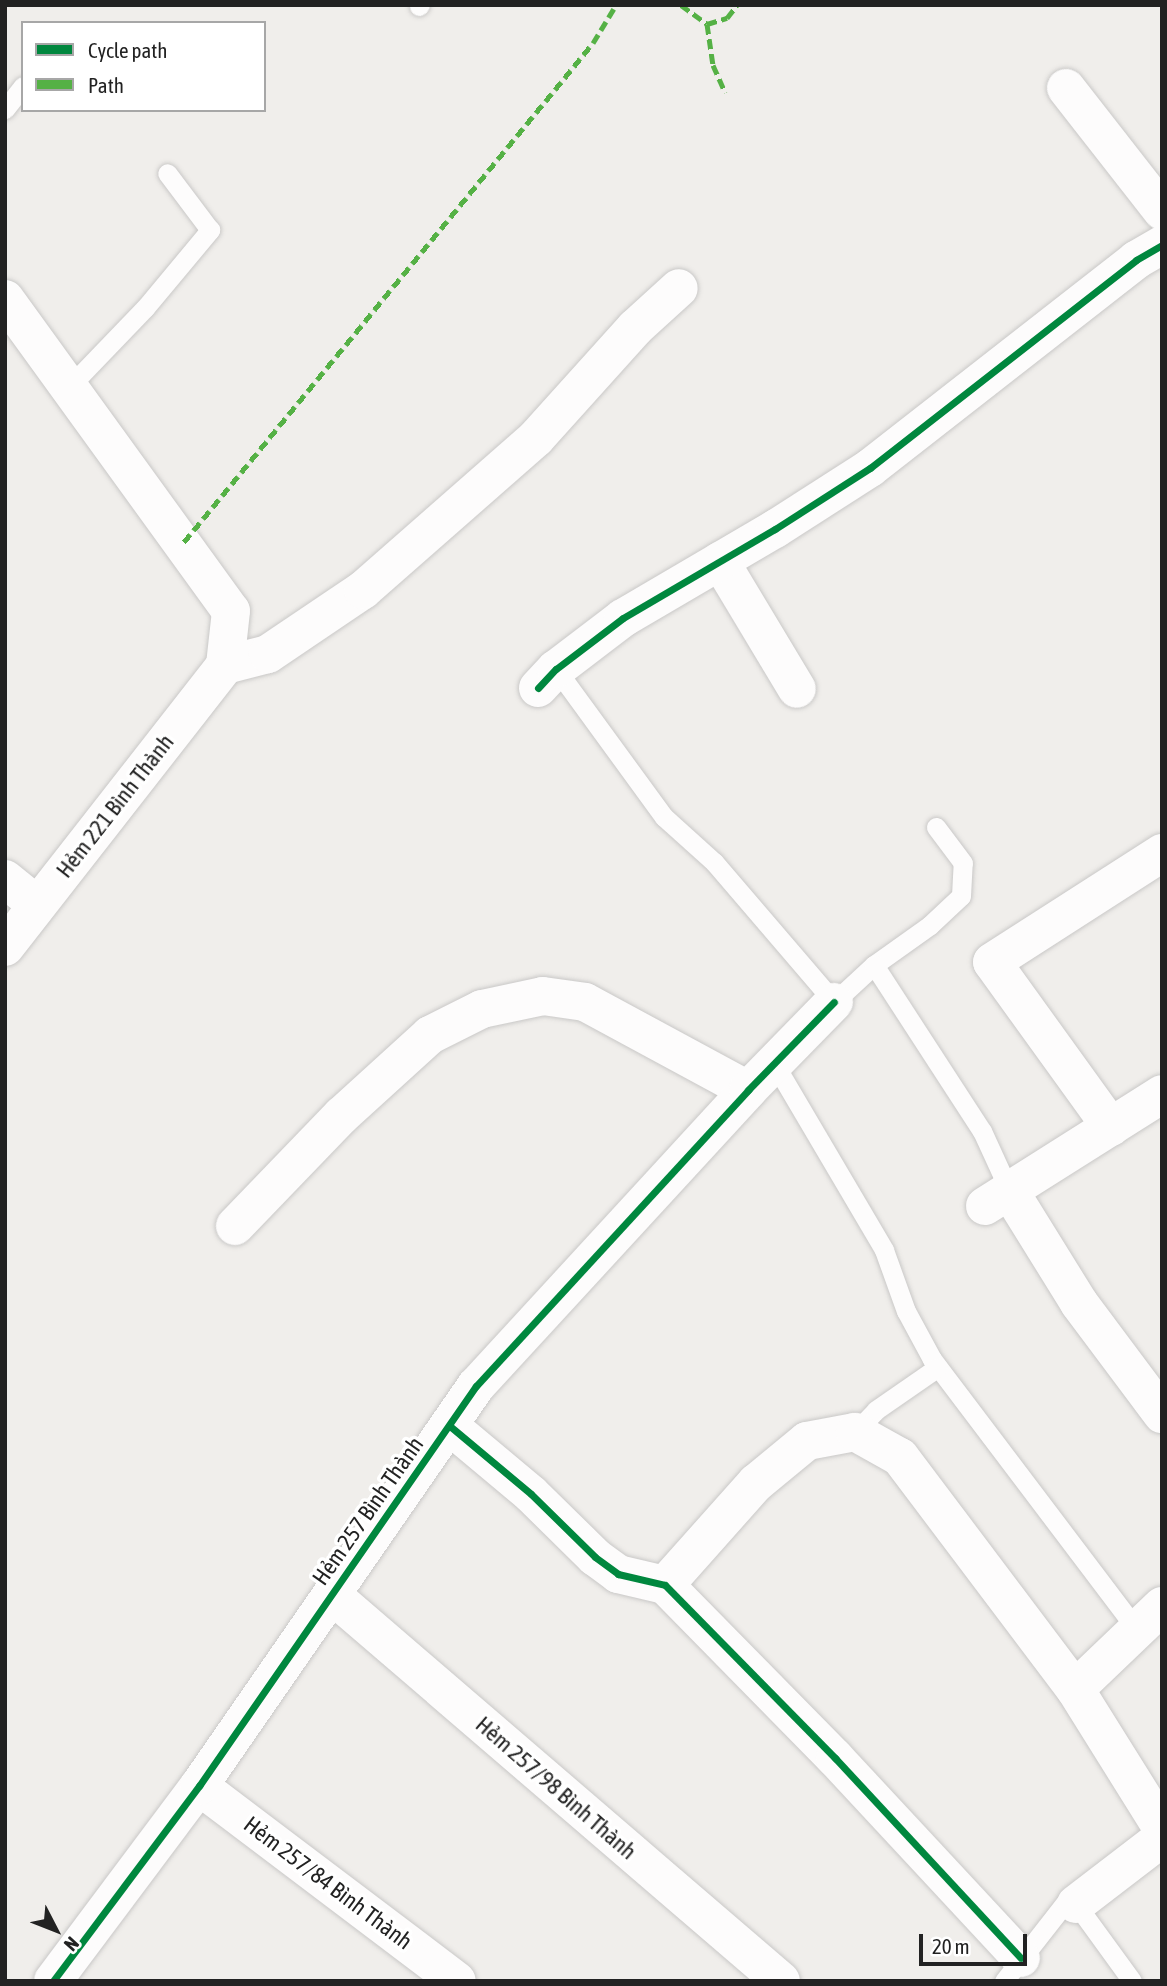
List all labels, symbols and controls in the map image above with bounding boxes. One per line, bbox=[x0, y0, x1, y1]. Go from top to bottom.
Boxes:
legend bbox=[21, 21, 266, 112]
text: Cycle path bbox=[88, 38, 167, 62]
text: Path bbox=[88, 73, 124, 97]
street label: Hẻm 221 Bình Thành bbox=[50, 729, 180, 883]
street label: Hẻm 257 Bình Thành bbox=[307, 1432, 429, 1590]
street label: Hẻm 257/98 Bình Thành bbox=[470, 1711, 642, 1865]
street label: Hẻm 257/84 Bình Thành bbox=[238, 1811, 418, 1955]
north arrow bbox=[21, 1895, 91, 1965]
scale bar bbox=[922, 1920, 1030, 1964]
text: N bbox=[60, 1933, 84, 1956]
text: 20 m bbox=[932, 1934, 970, 1958]

